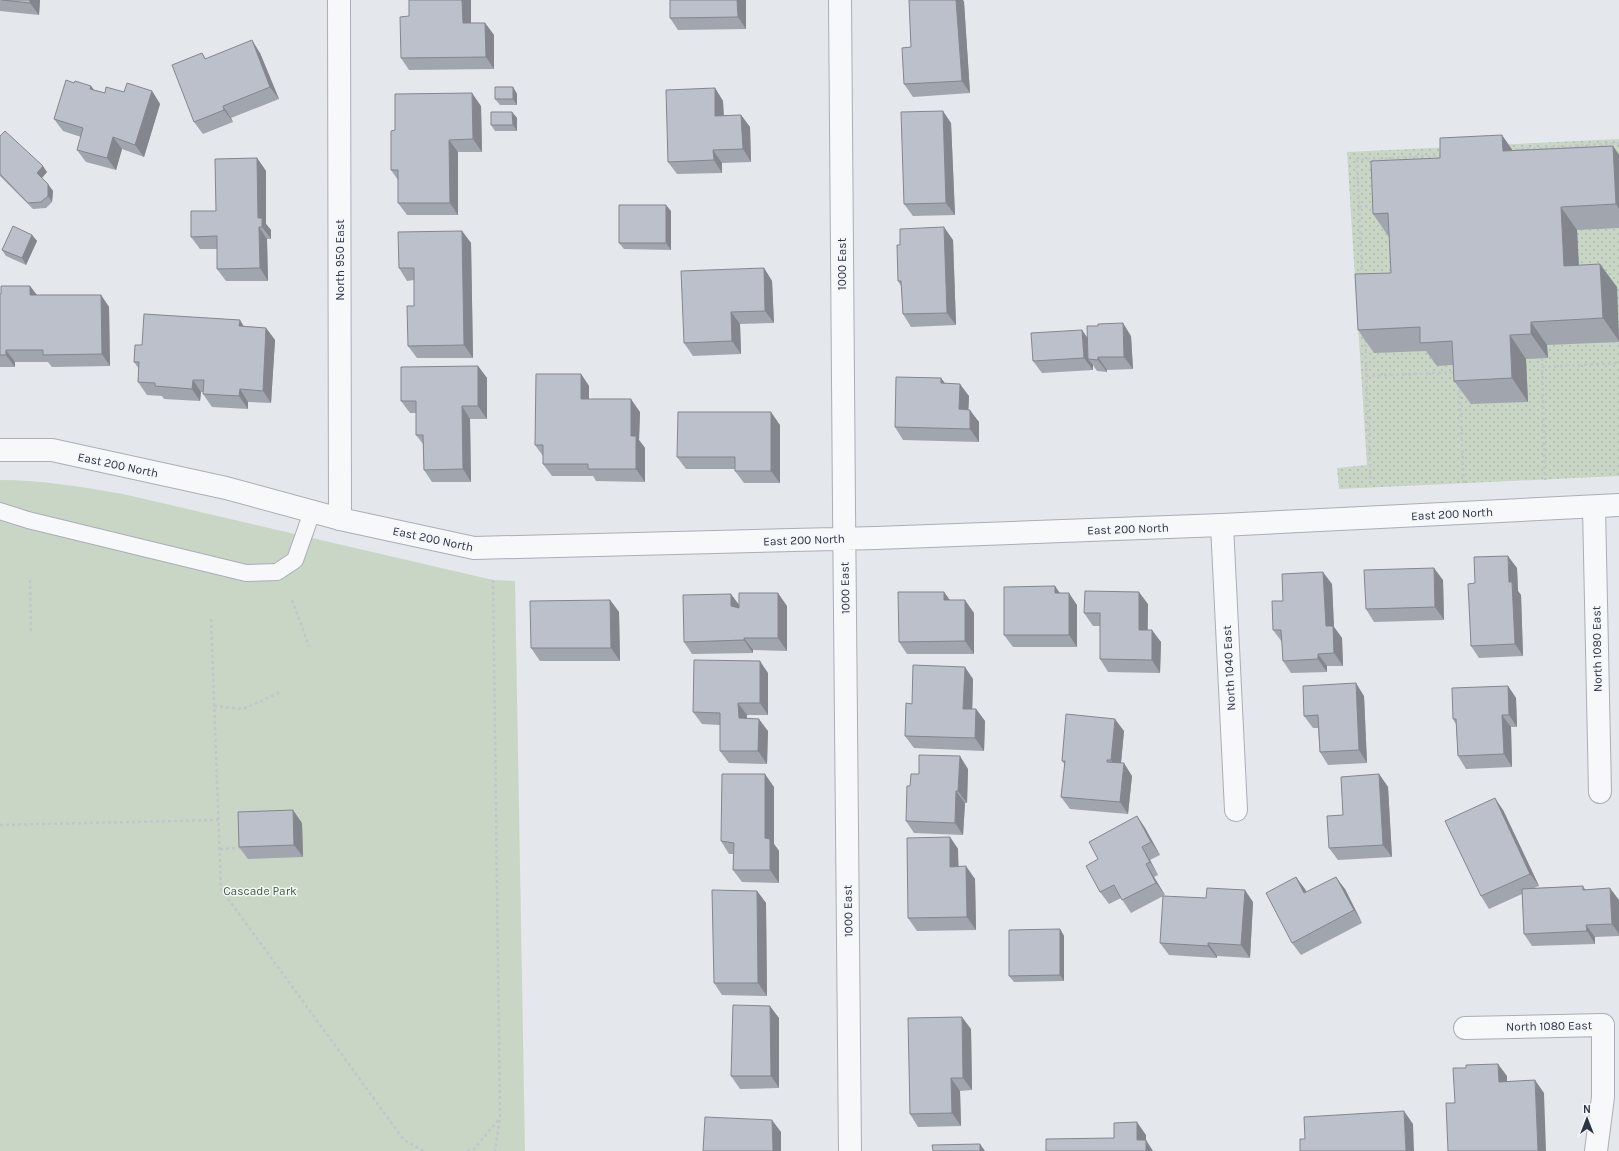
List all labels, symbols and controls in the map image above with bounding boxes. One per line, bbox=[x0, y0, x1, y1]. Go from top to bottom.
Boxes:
street label: North 950 East bbox=[333, 219, 347, 301]
street label: 1000 East bbox=[835, 237, 849, 290]
street label: East 200 North bbox=[76, 450, 160, 480]
street label: East 200 North bbox=[1411, 505, 1493, 523]
street label: East 200 North bbox=[1087, 521, 1169, 537]
street label: East 200 North bbox=[391, 524, 475, 554]
street label: East 200 North bbox=[763, 532, 845, 548]
street label: 1000 East bbox=[838, 561, 852, 614]
street label: North 1080 East bbox=[1589, 605, 1605, 692]
street label: North 1040 East bbox=[1220, 624, 1238, 711]
park label: Cascade Park bbox=[223, 884, 297, 898]
street label: 1000 East bbox=[841, 884, 855, 937]
street label: North 1080 East bbox=[1506, 1018, 1593, 1034]
north arrow bbox=[1567, 1099, 1607, 1139]
text: N bbox=[1583, 1103, 1591, 1116]

